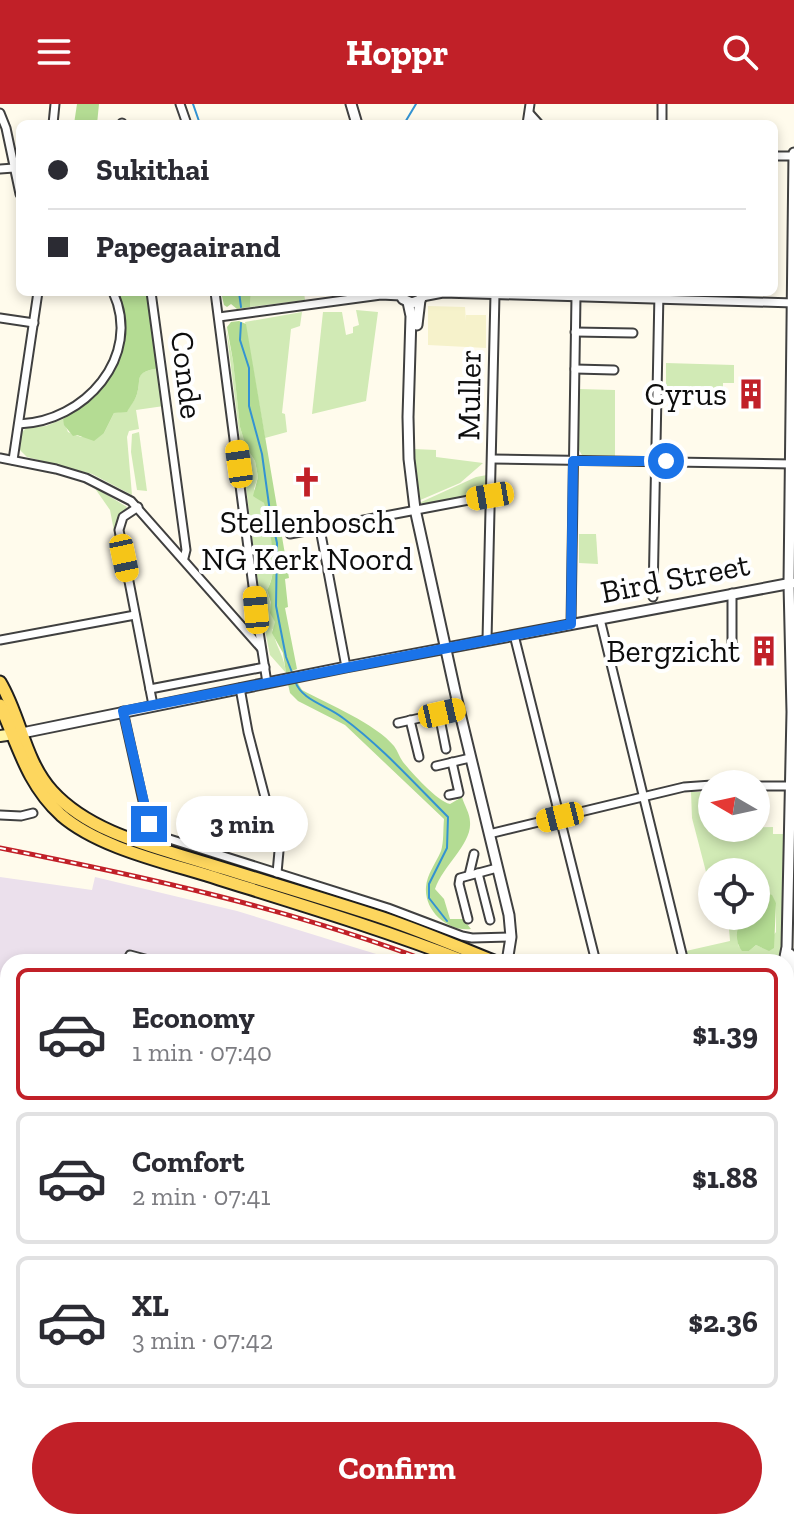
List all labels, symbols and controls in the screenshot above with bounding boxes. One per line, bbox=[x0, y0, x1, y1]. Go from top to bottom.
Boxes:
icon: menu bbox=[32, 30, 76, 74]
icon: search bbox=[718, 30, 762, 74]
text: Hoppr bbox=[346, 31, 448, 74]
text: Sukithai bbox=[96, 152, 209, 188]
text: Papegaairand bbox=[96, 229, 280, 265]
street label: Conde bbox=[163, 329, 211, 421]
street label: Muller bbox=[449, 349, 489, 441]
place label: Cyrus bbox=[645, 375, 727, 413]
building icon: Cyrus bbox=[734, 377, 768, 411]
car bbox=[224, 439, 254, 489]
route start bbox=[648, 443, 684, 479]
church icon: Stellenbosch NG Kerk Noord bbox=[290, 465, 324, 499]
car bbox=[464, 480, 516, 512]
place label: Stellenbosch NG Kerk Noord bbox=[201, 503, 413, 578]
car bbox=[107, 532, 141, 584]
street label: Bird Street bbox=[597, 545, 753, 611]
car bbox=[242, 585, 270, 635]
place label: Bergzicht bbox=[606, 632, 740, 670]
building icon: Bergzicht bbox=[747, 634, 781, 668]
car bbox=[416, 696, 468, 730]
north arrow bbox=[698, 770, 770, 842]
map controls bbox=[698, 770, 770, 930]
callout: 3 min bbox=[177, 796, 309, 852]
car bbox=[534, 800, 586, 834]
route end bbox=[131, 806, 167, 842]
text: 3 min bbox=[210, 808, 274, 840]
button: locate bbox=[698, 858, 770, 930]
icon: car bbox=[36, 998, 108, 1070]
text: Economy bbox=[132, 1000, 255, 1036]
text: $1.39 bbox=[692, 1016, 758, 1052]
text: 1 min · 07:40 bbox=[132, 1036, 272, 1068]
icon: car bbox=[36, 1142, 108, 1214]
text: Comfort bbox=[132, 1144, 244, 1180]
text: $1.88 bbox=[692, 1160, 758, 1196]
text: 2 min · 07:41 bbox=[132, 1180, 270, 1212]
icon: car bbox=[36, 1286, 108, 1358]
text: XL bbox=[132, 1288, 169, 1324]
text: $2.36 bbox=[688, 1304, 758, 1340]
text: 3 min · 07:42 bbox=[132, 1324, 273, 1356]
button: Confirm bbox=[32, 1422, 762, 1514]

